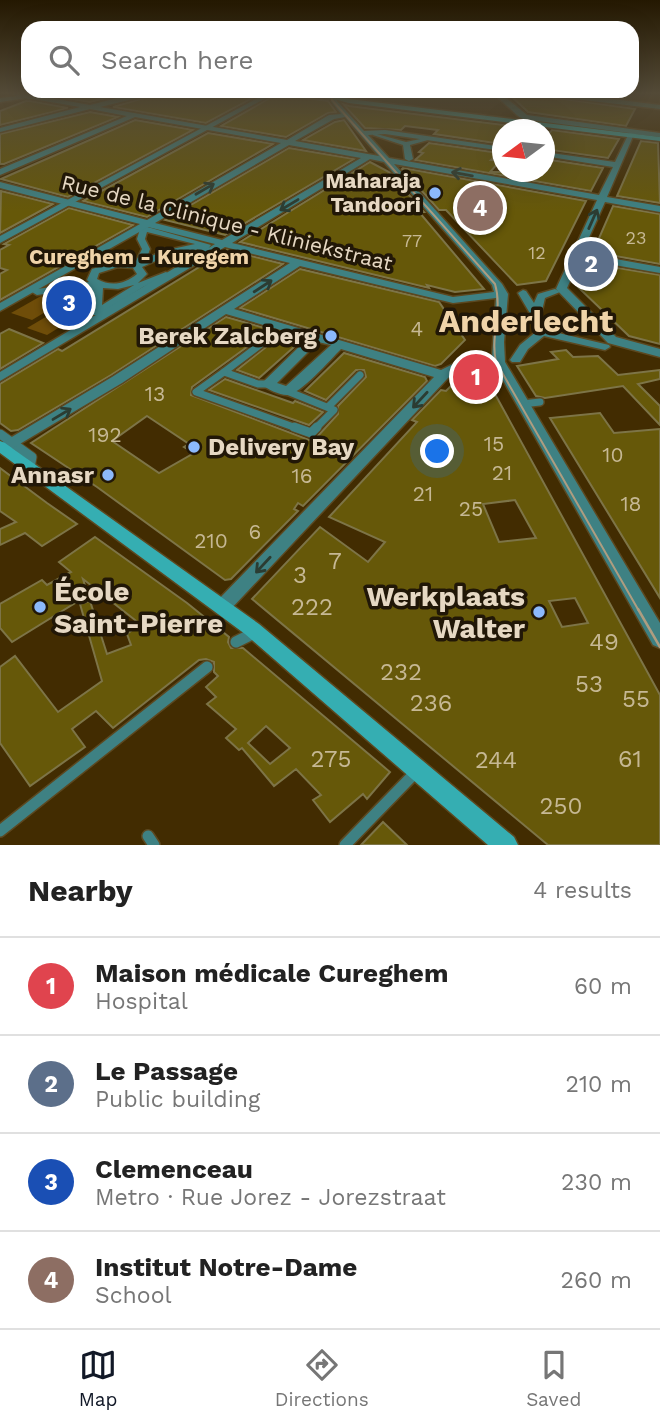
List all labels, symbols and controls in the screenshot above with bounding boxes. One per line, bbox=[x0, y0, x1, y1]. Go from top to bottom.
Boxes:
search box bbox=[21, 21, 639, 98]
icon: search bbox=[45, 41, 83, 79]
text: Search here bbox=[101, 45, 253, 75]
north arrow bbox=[492, 119, 555, 182]
one-way arrow bbox=[452, 166, 474, 180]
place label: Maharaja Tandoori bbox=[325, 168, 422, 217]
street label: Rue de la Clinique - Kliniekstraat bbox=[59, 169, 395, 276]
one-way arrow bbox=[195, 182, 215, 196]
pin: 4 bbox=[457, 182, 503, 234]
marker: Maharaja Tandoori bbox=[427, 185, 443, 201]
one-way arrow bbox=[279, 198, 299, 212]
one-way arrow bbox=[586, 209, 600, 230]
house number: 23 bbox=[626, 227, 647, 248]
house number: 77 bbox=[402, 230, 422, 251]
pin: 2 bbox=[568, 238, 614, 290]
house number: 12 bbox=[528, 242, 546, 263]
district label: Cureghem - Kuregem bbox=[29, 244, 249, 269]
pin: 3 bbox=[46, 277, 92, 329]
one-way arrow bbox=[252, 279, 272, 293]
district label: Anderlecht bbox=[439, 302, 613, 340]
house number: 4 bbox=[411, 316, 423, 341]
place label: Berek Zalcberg bbox=[138, 322, 318, 350]
marker: Berek Zalcberg bbox=[323, 328, 339, 344]
pin: 1 bbox=[453, 351, 499, 403]
house number: 13 bbox=[145, 381, 165, 406]
one-way arrow bbox=[411, 391, 428, 408]
one-way arrow bbox=[52, 406, 71, 421]
house number: 192 bbox=[88, 422, 122, 447]
house number: 15 bbox=[484, 431, 504, 456]
place label: Delivery Bay bbox=[208, 433, 355, 461]
your location bbox=[420, 434, 454, 468]
marker: Delivery Bay bbox=[186, 439, 202, 455]
house number: 10 bbox=[602, 442, 624, 467]
house number: 21 bbox=[492, 460, 512, 485]
place label: Annasr bbox=[11, 461, 95, 489]
house number: 16 bbox=[292, 463, 312, 488]
marker: Annasr bbox=[100, 467, 116, 483]
house number: 21 bbox=[413, 481, 433, 506]
house number: 18 bbox=[620, 491, 642, 516]
house number: 25 bbox=[459, 496, 483, 521]
house number: 6 bbox=[249, 519, 261, 544]
house number: 210 bbox=[194, 528, 228, 553]
house number: 7 bbox=[328, 547, 342, 575]
one-way arrow bbox=[255, 556, 272, 573]
house number: 3 bbox=[293, 561, 307, 589]
place label: École Saint-Pierre bbox=[54, 575, 223, 640]
place label: Werkplaats Walter bbox=[366, 580, 525, 645]
house number: 222 bbox=[291, 593, 333, 621]
marker: École Saint-Pierre bbox=[32, 599, 48, 615]
marker: Werkplaats Walter bbox=[531, 604, 547, 620]
house number: 49 bbox=[589, 628, 619, 656]
house number: 232 bbox=[380, 658, 422, 686]
house number: 53 bbox=[575, 670, 603, 698]
house number: 55 bbox=[622, 685, 650, 713]
house number: 236 bbox=[410, 689, 452, 717]
house number: 275 bbox=[311, 745, 351, 773]
house number: 61 bbox=[618, 745, 642, 773]
house number: 244 bbox=[475, 746, 517, 774]
house number: 250 bbox=[540, 792, 582, 820]
text: Nearby bbox=[28, 873, 133, 908]
text: 4 results bbox=[533, 877, 632, 904]
text: Maison médicale Cureghem bbox=[95, 958, 448, 988]
text: 1 bbox=[46, 973, 56, 1000]
text: 60 m bbox=[574, 973, 632, 1000]
text: Hospital bbox=[95, 988, 188, 1015]
text: Le Passage bbox=[95, 1056, 238, 1086]
text: 2 bbox=[44, 1071, 58, 1098]
text: 210 m bbox=[566, 1071, 632, 1098]
text: Public building bbox=[95, 1086, 260, 1113]
text: Clemenceau bbox=[95, 1154, 253, 1184]
text: 3 bbox=[44, 1169, 58, 1196]
text: 230 m bbox=[561, 1169, 632, 1196]
text: Metro · Rue Jorez - Jorezstraat bbox=[95, 1184, 446, 1211]
text: Institut Notre-Dame bbox=[95, 1252, 357, 1282]
text: 4 bbox=[44, 1267, 58, 1294]
text: 260 m bbox=[561, 1267, 632, 1294]
text: School bbox=[95, 1282, 172, 1309]
tab: Map bbox=[79, 1346, 117, 1411]
tab: Directions bbox=[275, 1346, 369, 1411]
tab: Saved bbox=[526, 1346, 581, 1411]

